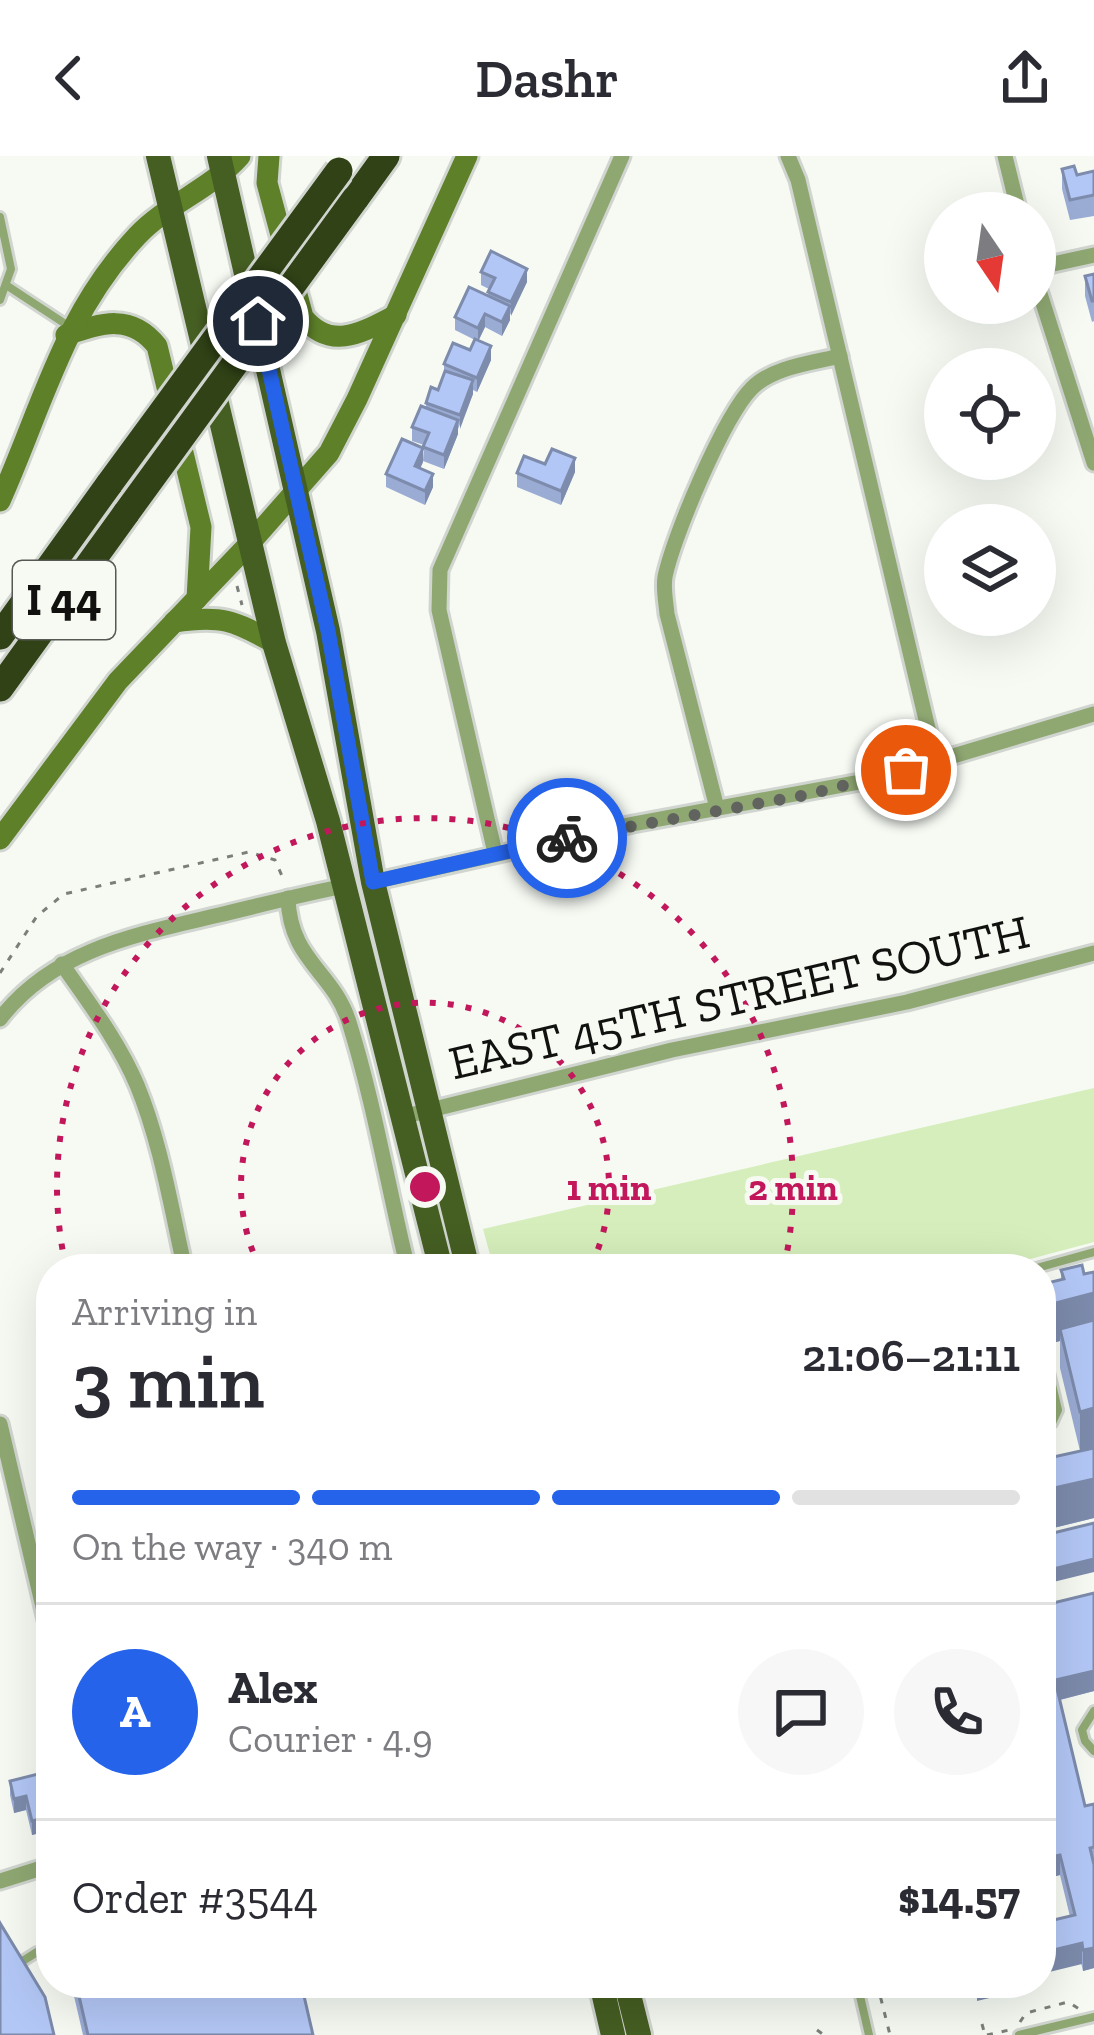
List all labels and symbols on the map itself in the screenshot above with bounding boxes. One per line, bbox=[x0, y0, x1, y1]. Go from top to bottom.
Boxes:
north arrow bbox=[924, 192, 1056, 324]
pin bbox=[207, 270, 309, 372]
road number: I 44 bbox=[13, 561, 115, 639]
pin bbox=[855, 719, 957, 821]
courier bbox=[507, 778, 627, 898]
street label: EAST 45TH STREET SOUTH bbox=[443, 902, 1035, 1092]
centre of rings bbox=[404, 1166, 446, 1208]
text: 1 min bbox=[567, 1166, 651, 1209]
text: 2 min bbox=[748, 1166, 838, 1209]

